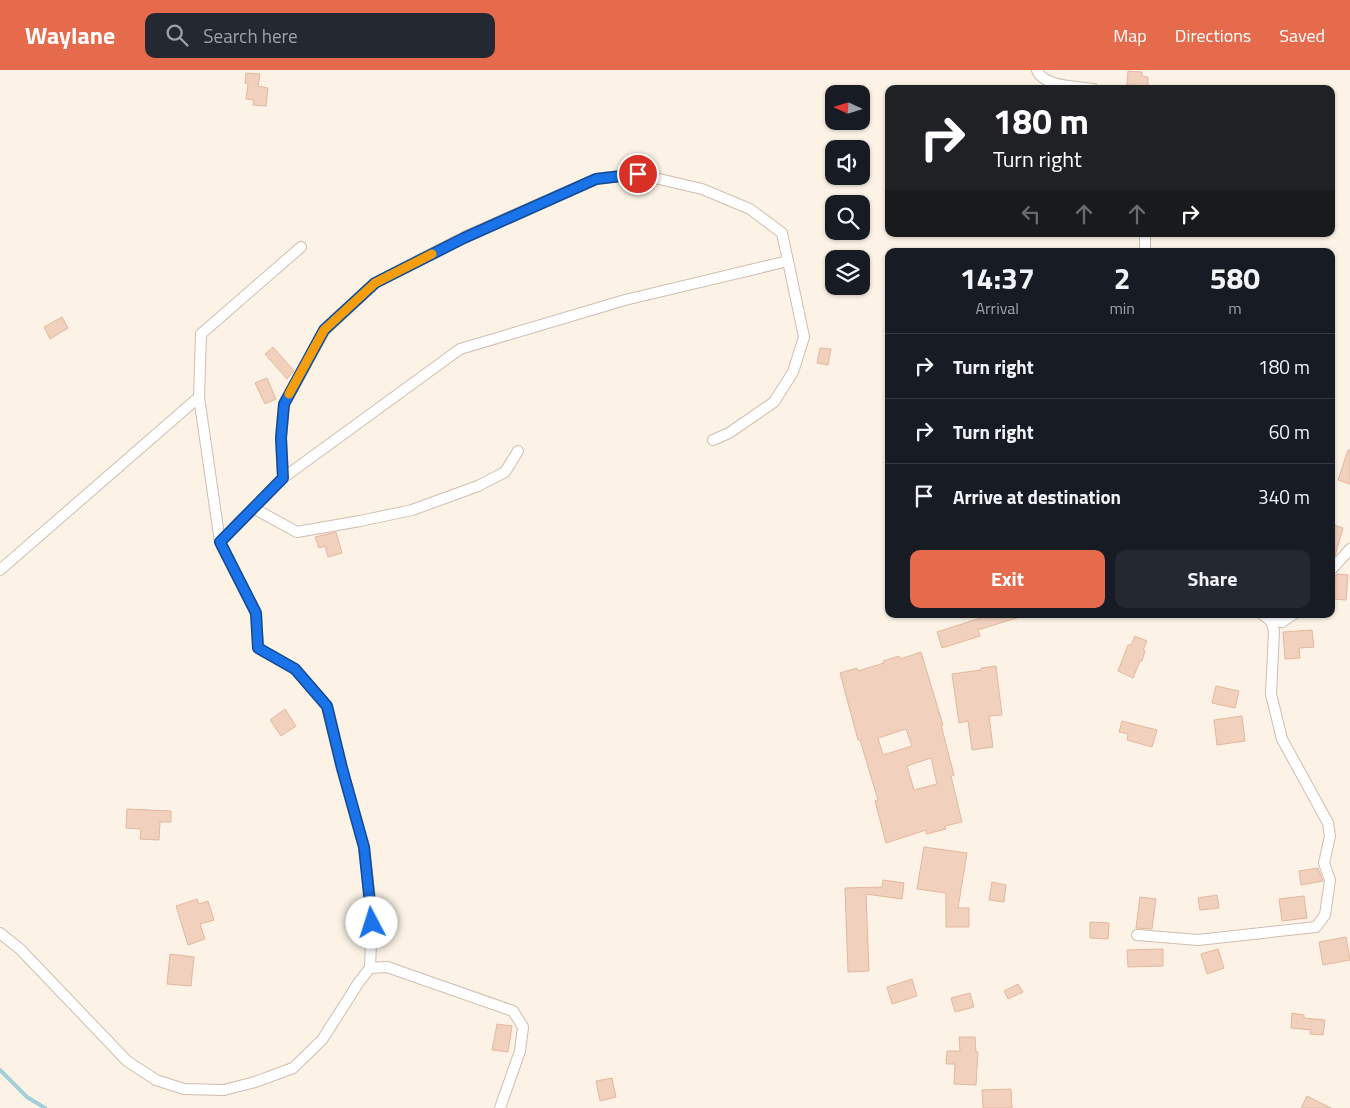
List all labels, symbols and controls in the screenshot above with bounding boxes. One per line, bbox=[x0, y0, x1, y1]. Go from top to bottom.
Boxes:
search box bbox=[145, 13, 495, 58]
text: Waylane bbox=[25, 17, 115, 53]
icon: search bbox=[163, 21, 191, 49]
text: Search here bbox=[203, 21, 298, 50]
text: Map bbox=[1113, 22, 1147, 49]
text: Directions bbox=[1175, 22, 1251, 49]
text: Saved bbox=[1279, 22, 1325, 49]
north arrow bbox=[825, 85, 870, 130]
map controls bbox=[825, 85, 870, 295]
text: 180 m bbox=[993, 94, 1089, 148]
icon: right bbox=[910, 105, 975, 170]
button: sound bbox=[825, 140, 870, 185]
text: Turn right bbox=[993, 142, 1082, 176]
pin bbox=[617, 153, 659, 195]
icon: arrive bbox=[624, 160, 652, 188]
button: search bbox=[825, 195, 870, 240]
icon: left bbox=[1017, 200, 1045, 228]
icon: ahead bbox=[1070, 200, 1098, 228]
icon: ahead bbox=[1123, 200, 1151, 228]
icon: right bbox=[1176, 200, 1204, 228]
button: layers bbox=[825, 250, 870, 295]
text: 14:37 bbox=[960, 255, 1035, 301]
text: 2 bbox=[1114, 255, 1131, 301]
text: 580 bbox=[1210, 255, 1260, 301]
text: Arrival bbox=[976, 296, 1019, 320]
text: min bbox=[1109, 296, 1135, 320]
text: m bbox=[1228, 296, 1242, 320]
icon: right bbox=[910, 352, 938, 380]
text: Turn right bbox=[953, 352, 1034, 381]
text: 180 m bbox=[1258, 352, 1310, 381]
icon: right bbox=[910, 417, 938, 445]
text: Turn right bbox=[953, 417, 1034, 446]
text: 60 m bbox=[1269, 417, 1310, 446]
icon: arrive bbox=[910, 482, 938, 510]
text: Arrive at destination bbox=[953, 482, 1121, 511]
text: 340 m bbox=[1258, 482, 1310, 511]
button: Exit bbox=[910, 550, 1105, 608]
button: Share bbox=[1115, 550, 1310, 608]
position arrow bbox=[345, 896, 397, 948]

